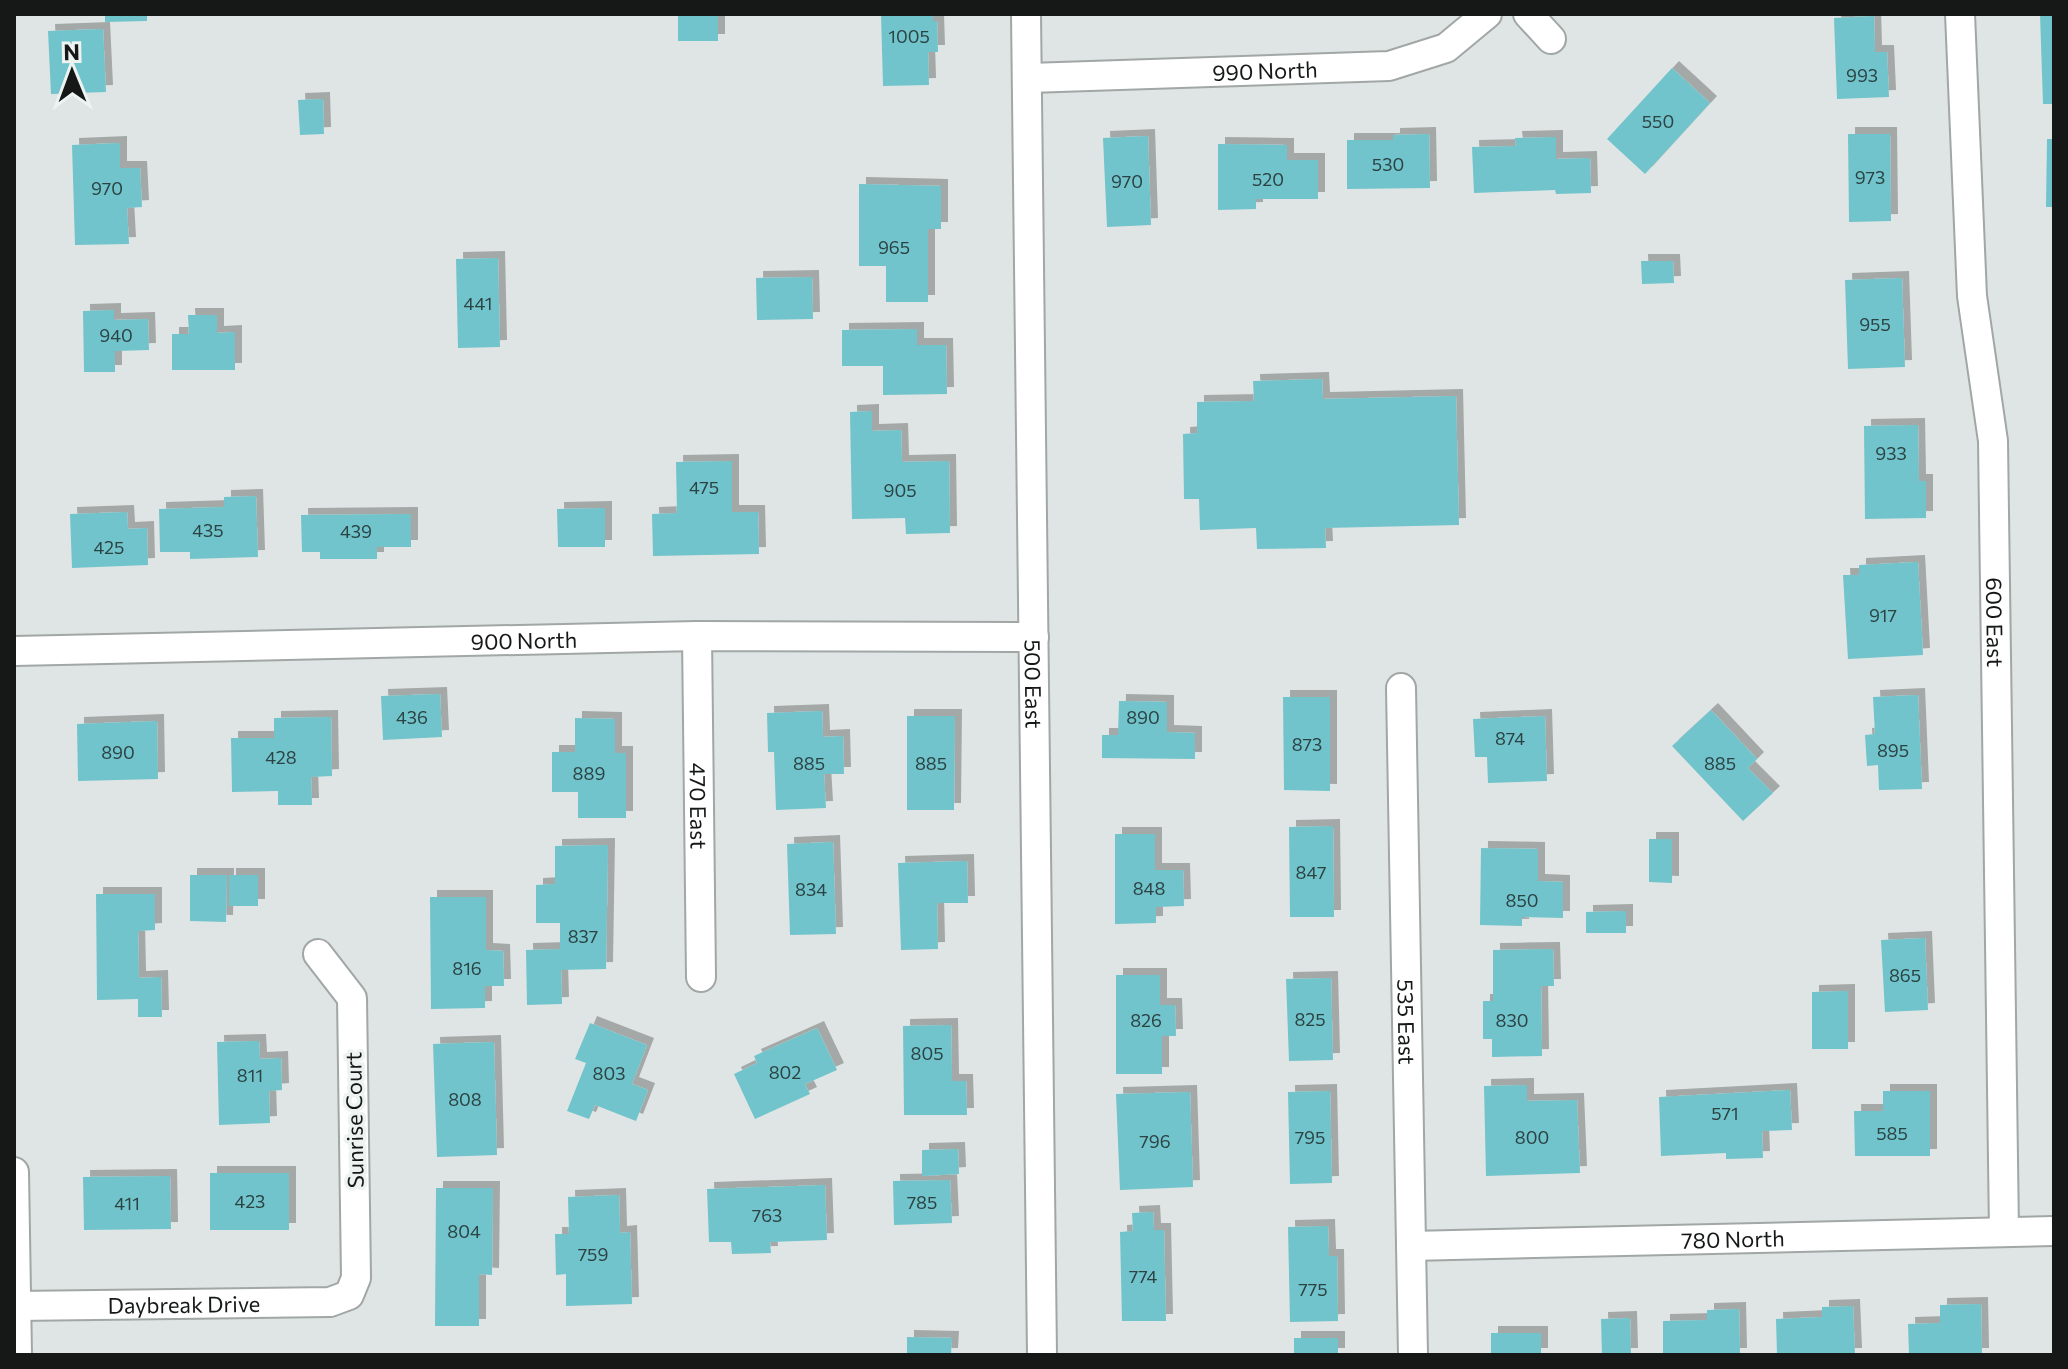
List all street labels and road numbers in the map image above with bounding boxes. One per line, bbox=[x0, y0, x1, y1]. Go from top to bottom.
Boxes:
street label: 990 North bbox=[1212, 55, 1318, 85]
street label: 600 East bbox=[1981, 577, 2010, 667]
street label: 900 North bbox=[470, 625, 577, 654]
street label: 500 East bbox=[1020, 639, 1048, 729]
street label: 470 East bbox=[685, 763, 713, 849]
street label: 535 East bbox=[1393, 979, 1421, 1065]
street label: Sunrise Court bbox=[339, 1052, 369, 1188]
street label: 780 North bbox=[1681, 1224, 1785, 1253]
street label: Daybreak Drive bbox=[107, 1289, 261, 1318]

